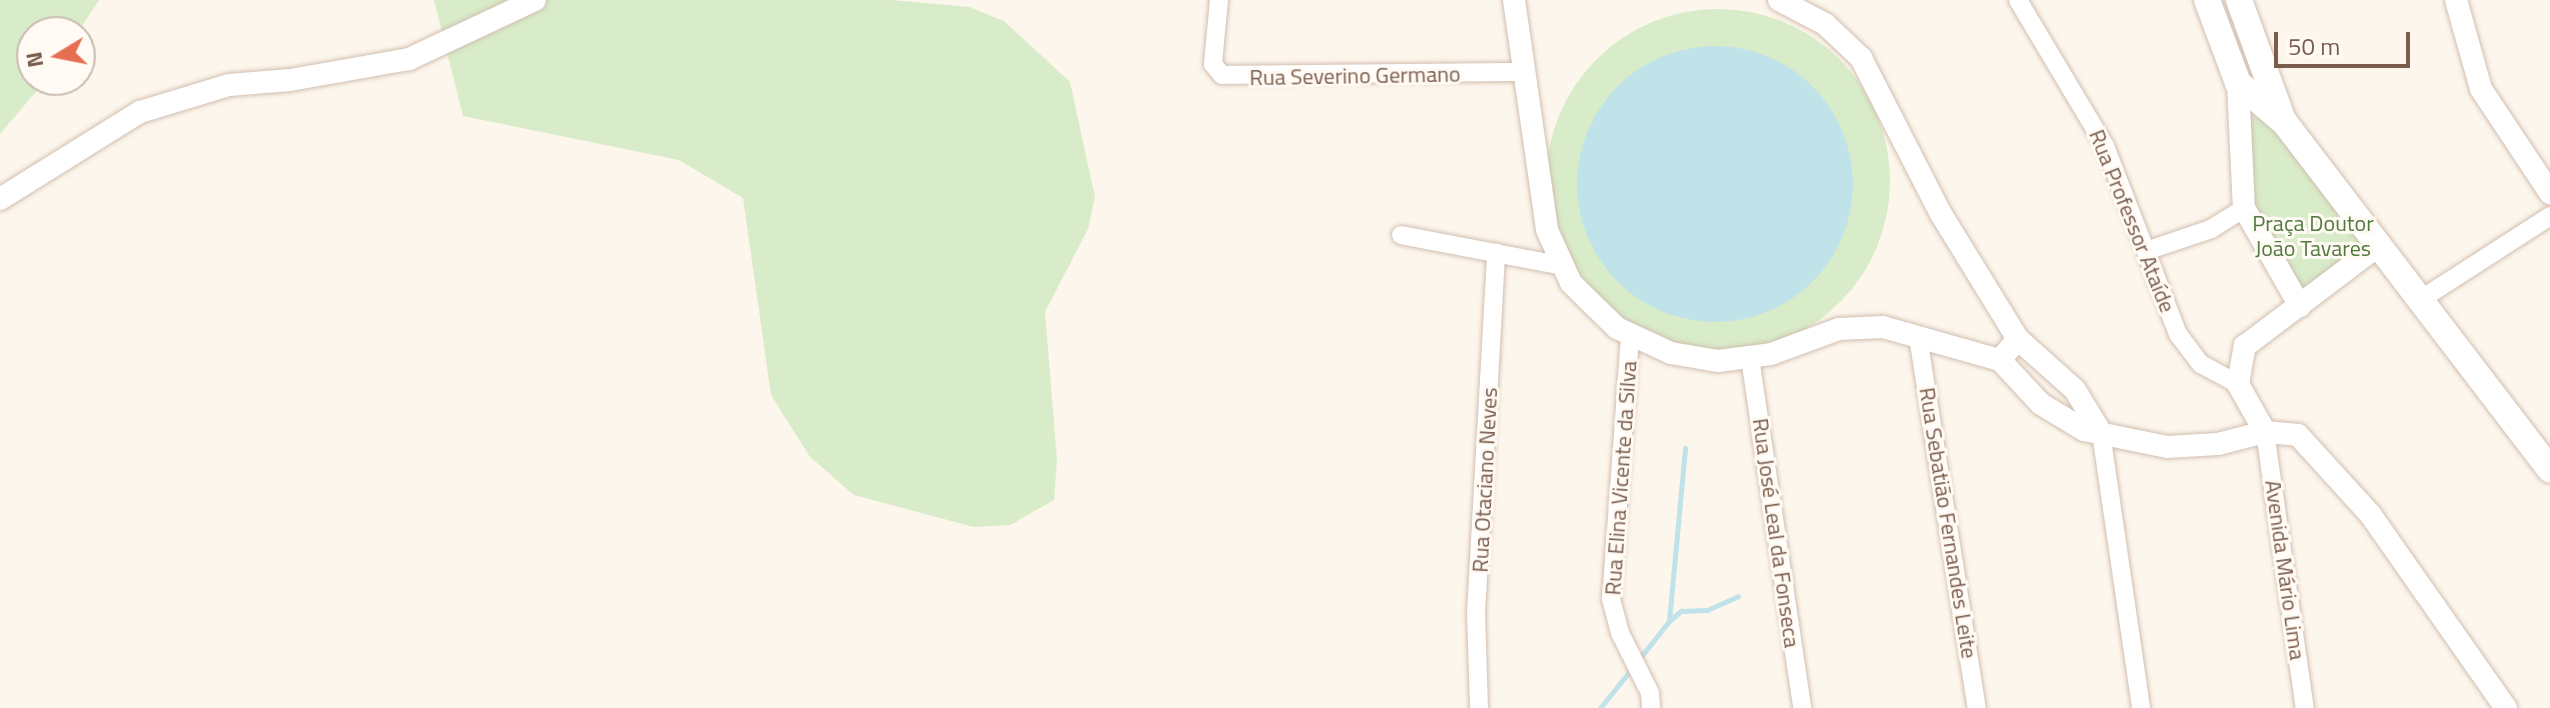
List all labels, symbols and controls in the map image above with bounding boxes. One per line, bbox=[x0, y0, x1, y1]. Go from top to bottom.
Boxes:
north arrow bbox=[16, 16, 96, 96]
scale bar bbox=[2278, 16, 2414, 66]
text: 50 m bbox=[2288, 28, 2340, 64]
text: N bbox=[16, 49, 52, 70]
street label: Rua Severino Germano bbox=[1249, 61, 1461, 91]
street label: Rua Professor Ataíde bbox=[2083, 126, 2181, 316]
park label: Praça Doutor João Tavares bbox=[2252, 210, 2374, 262]
street label: Rua Elina Vicente da Silva bbox=[1600, 360, 1642, 596]
street label: Rua Sebatião Fernandes Leite bbox=[1914, 386, 1982, 660]
street label: Rua Otaciano Neves bbox=[1467, 387, 1503, 573]
street label: Rua José Leal da Fonseca bbox=[1747, 416, 1805, 650]
street label: Avenida Mário Lima bbox=[2259, 478, 2311, 662]

